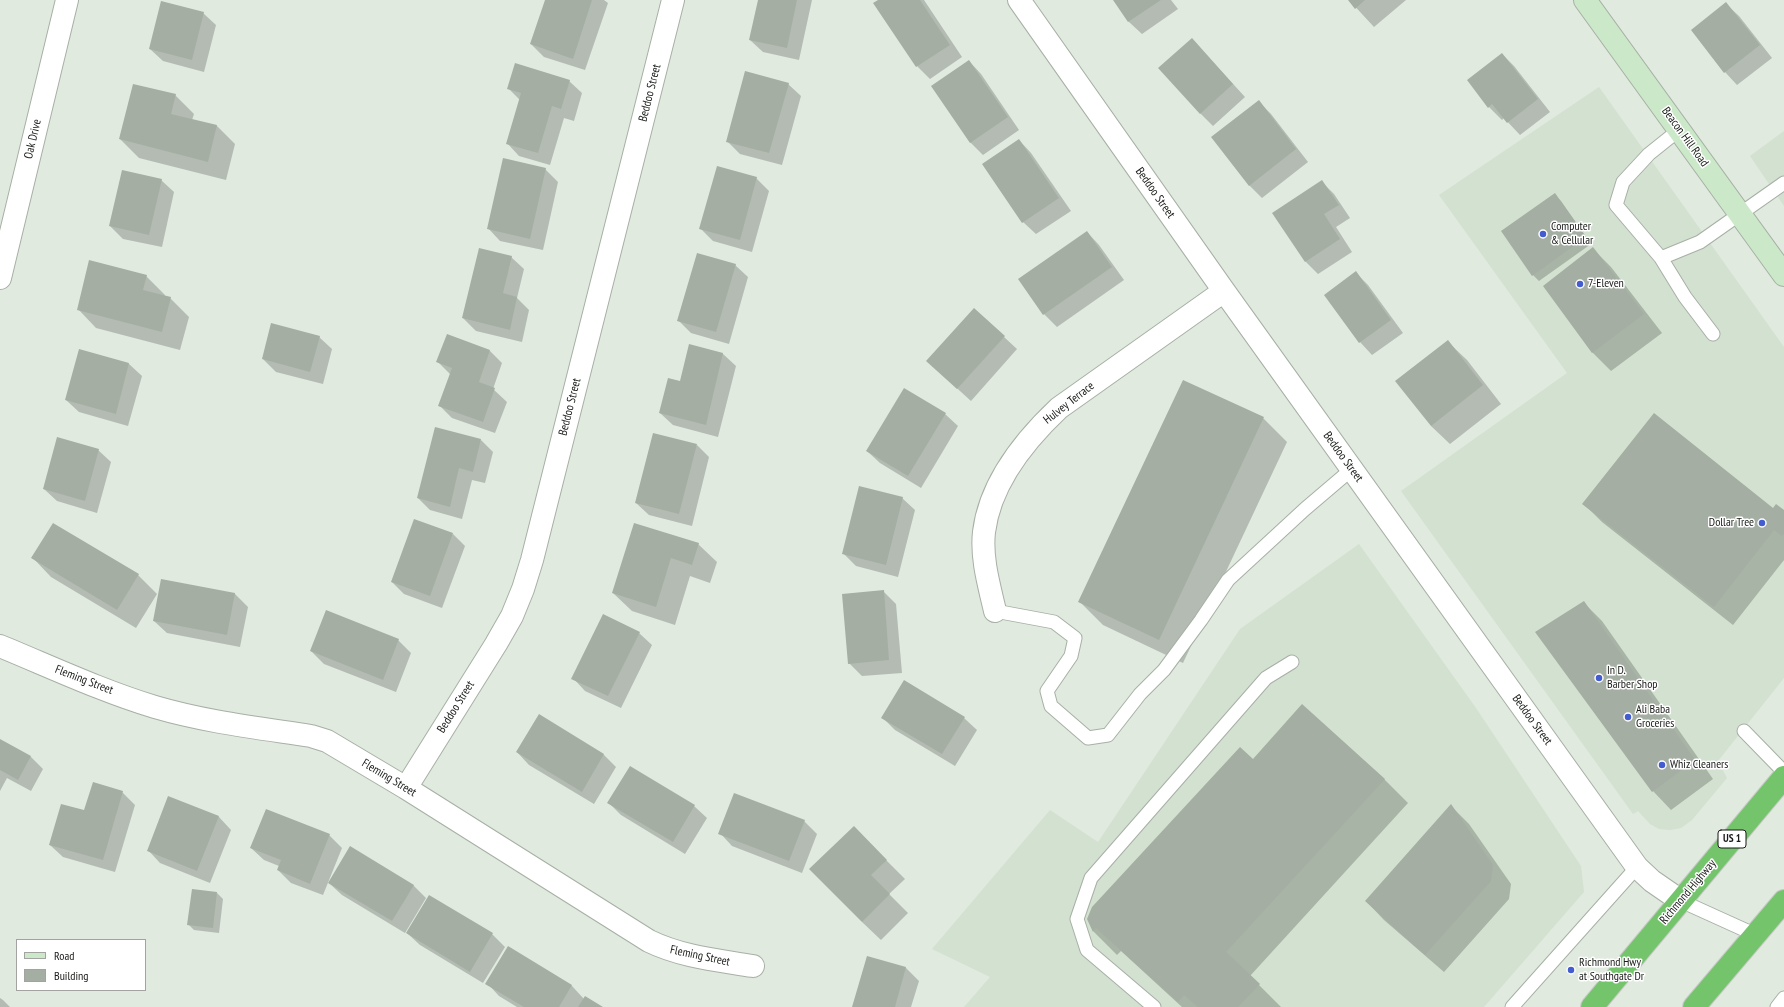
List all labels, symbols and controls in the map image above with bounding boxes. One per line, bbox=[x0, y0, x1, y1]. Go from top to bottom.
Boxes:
street label: Beddoo Street bbox=[636, 63, 664, 123]
street label: Beacon Hill Road bbox=[1659, 104, 1711, 170]
street label: Oak Drive bbox=[21, 118, 45, 160]
street label: Beddoo Street bbox=[1132, 165, 1178, 221]
place label: Computer & Cellular bbox=[1551, 220, 1593, 248]
marker: Computer & Cellular bbox=[1538, 229, 1548, 239]
place label: 7-Eleven bbox=[1588, 277, 1624, 291]
marker: 7-Eleven bbox=[1575, 279, 1585, 289]
street label: Beddoo Street bbox=[556, 377, 584, 437]
street label: Hulvey Terrace bbox=[1041, 379, 1097, 427]
street label: Beddoo Street bbox=[1320, 429, 1366, 485]
place label: Dollar Tree bbox=[1709, 516, 1754, 530]
marker: Dollar Tree bbox=[1757, 518, 1767, 528]
street label: Fleming Street bbox=[53, 662, 115, 698]
place label: In D. Barber Shop bbox=[1607, 664, 1658, 692]
marker: In D. Barber Shop bbox=[1594, 673, 1604, 683]
street label: Beddoo Street bbox=[434, 678, 478, 736]
street label: Beddoo Street bbox=[1509, 692, 1555, 748]
place label: Ali Baba Groceries bbox=[1636, 703, 1674, 731]
marker: Ali Baba Groceries bbox=[1623, 712, 1633, 722]
street label: Fleming Street bbox=[359, 756, 419, 800]
place label: Whiz Cleaners bbox=[1670, 758, 1728, 772]
marker: Whiz Cleaners bbox=[1657, 760, 1667, 770]
road number: US 1 bbox=[1718, 830, 1746, 848]
street label: Richmond Highway bbox=[1657, 857, 1719, 927]
legend bbox=[16, 939, 146, 991]
street label: Fleming Street bbox=[669, 943, 731, 969]
text: Road bbox=[54, 948, 74, 963]
place label: Richmond Hwy at Southgate Dr bbox=[1579, 956, 1644, 984]
marker: Richmond Hwy at Southgate Dr bbox=[1566, 965, 1576, 975]
text: Building bbox=[54, 968, 89, 983]

